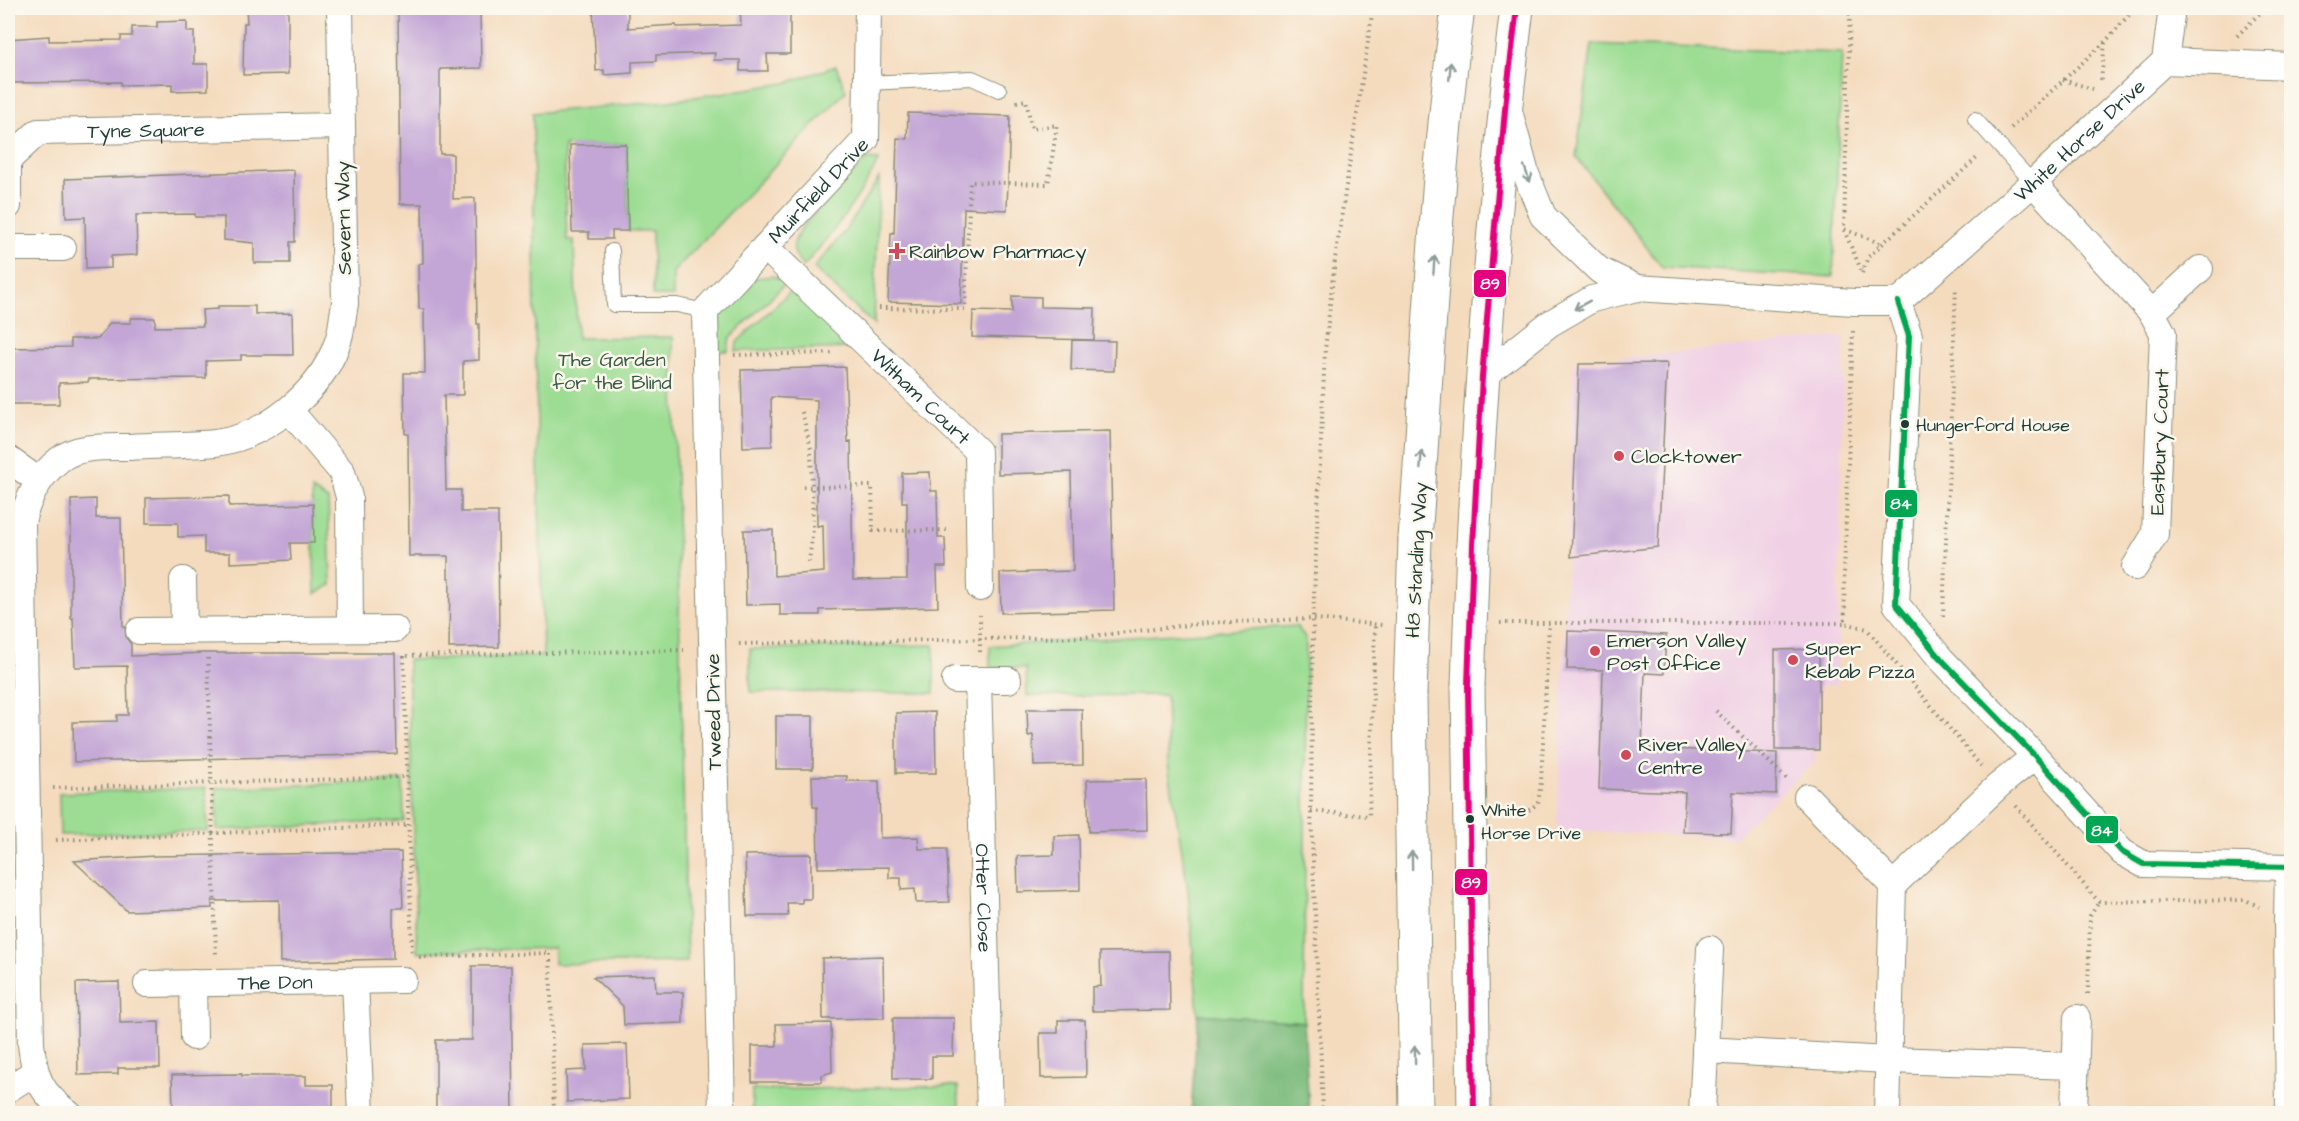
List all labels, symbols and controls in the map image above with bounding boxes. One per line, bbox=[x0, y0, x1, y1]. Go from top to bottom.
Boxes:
one-way arrow bbox=[1445, 62, 1456, 82]
street label: White Horse Drive bbox=[2008, 73, 2152, 209]
street label: Tyne Square bbox=[87, 116, 205, 147]
street label: Muirfield Drive bbox=[762, 131, 876, 250]
street label: Severn Way bbox=[329, 161, 360, 275]
one-way arrow bbox=[1522, 164, 1533, 183]
place label: Rainbow Pharmacy bbox=[909, 238, 1086, 267]
marker: Rainbow Pharmacy bbox=[890, 244, 904, 258]
one-way arrow bbox=[1429, 256, 1440, 276]
line badge: 89 bbox=[1473, 269, 1507, 298]
text: 89 bbox=[1480, 273, 1500, 295]
one-way arrow bbox=[1574, 299, 1591, 311]
street label: Witham Court bbox=[864, 343, 976, 452]
park label: The Garden for the Blind bbox=[552, 346, 672, 397]
street label: Eastbury Court bbox=[2143, 368, 2178, 516]
place label: Hungerford House bbox=[1916, 413, 2070, 439]
marker: Hungerford House bbox=[1899, 418, 1911, 430]
place label: Clocktower bbox=[1631, 443, 1742, 471]
marker: Clocktower bbox=[1612, 449, 1626, 463]
one-way arrow bbox=[1416, 450, 1427, 470]
street label: H8 Standing Way bbox=[1399, 482, 1436, 639]
line badge: 84 bbox=[1884, 489, 1918, 518]
text: 84 bbox=[1890, 493, 1912, 515]
place label: Emerson Valley Post Office bbox=[1607, 627, 1746, 678]
place label: Super Kebab Pizza bbox=[1805, 635, 1914, 686]
marker: Emerson Valley Post Office bbox=[1588, 644, 1602, 658]
street label: Tweed Drive bbox=[699, 653, 729, 771]
marker: Super Kebab Pizza bbox=[1786, 653, 1800, 667]
place label: River Valley Centre bbox=[1638, 731, 1746, 782]
marker: River Valley Centre bbox=[1619, 748, 1633, 762]
place label: White Horse Drive bbox=[1481, 798, 1582, 846]
marker: White Horse Drive bbox=[1464, 813, 1476, 825]
line badge: 84 bbox=[2085, 815, 2119, 844]
text: 84 bbox=[2091, 820, 2113, 842]
street label: Otter Close bbox=[968, 843, 999, 953]
one-way arrow bbox=[1406, 851, 1418, 871]
line badge: 89 bbox=[1454, 868, 1488, 896]
text: 89 bbox=[1461, 872, 1481, 894]
street label: The Don bbox=[237, 968, 313, 998]
one-way arrow bbox=[1410, 1046, 1421, 1066]

